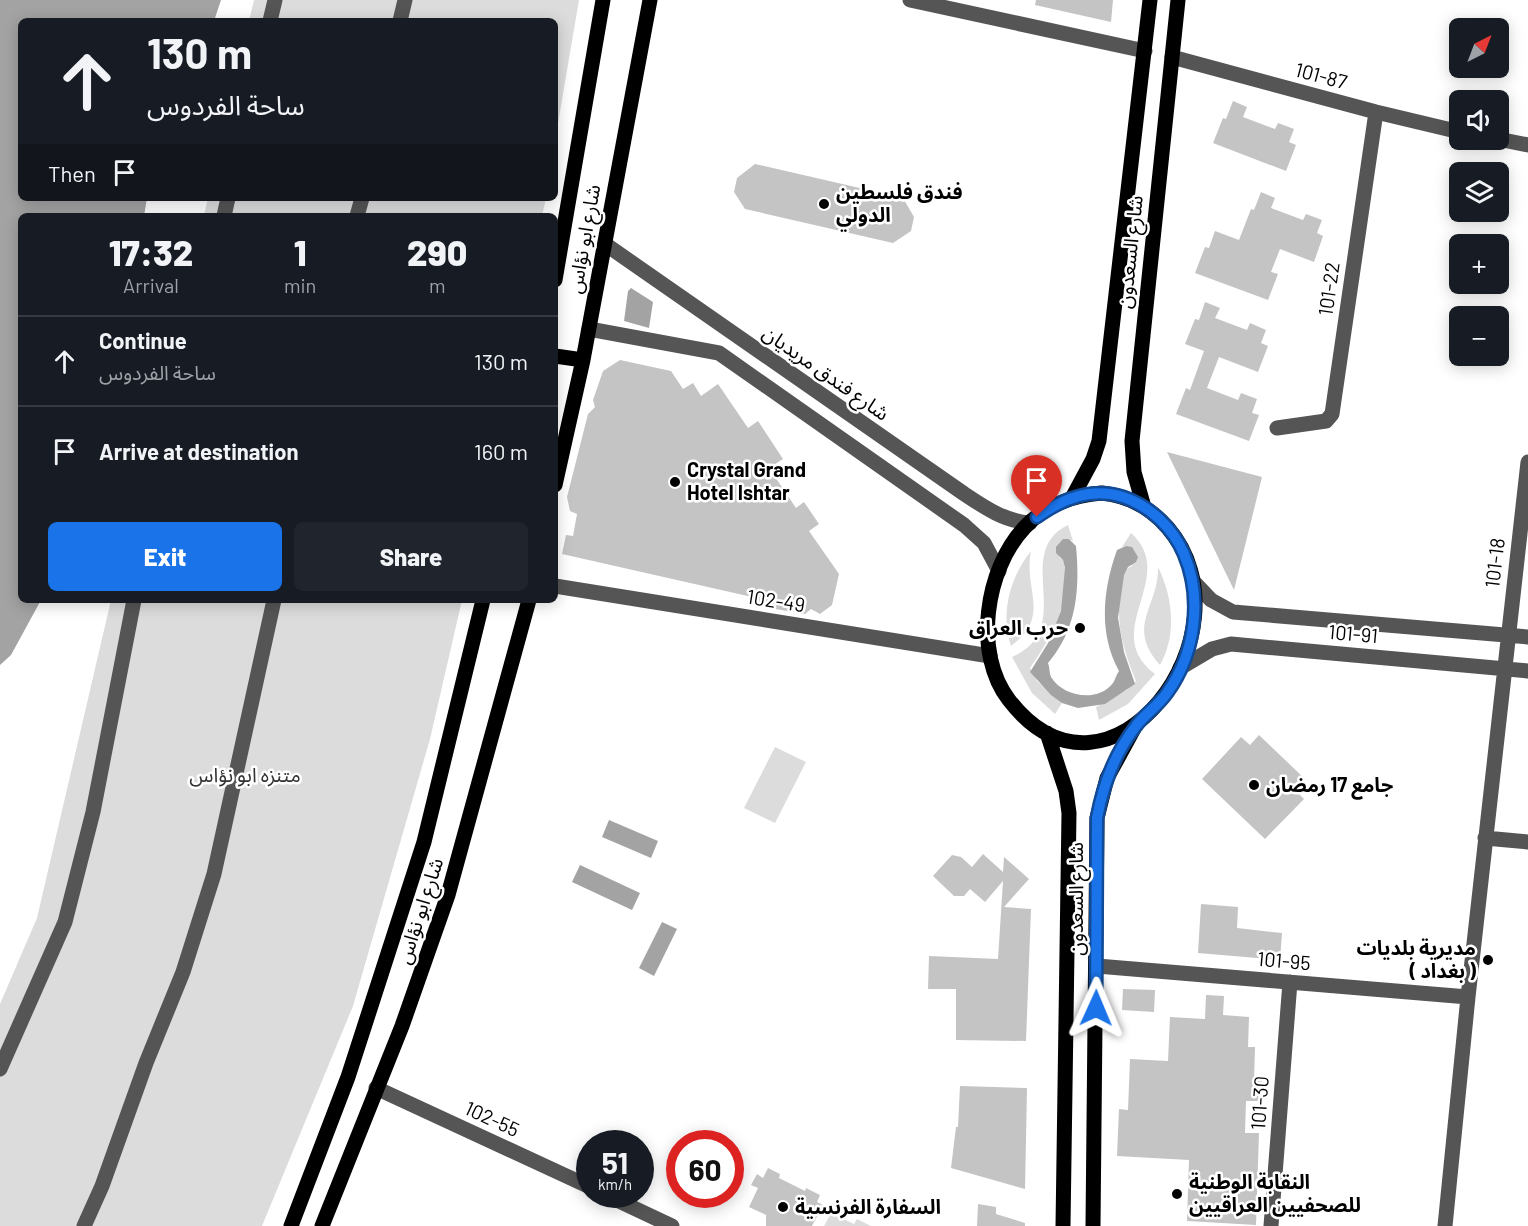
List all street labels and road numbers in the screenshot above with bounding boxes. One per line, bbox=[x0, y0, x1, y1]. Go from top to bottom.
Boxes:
street label: 101-87 bbox=[1293, 57, 1350, 94]
street label: شارع ابو نؤاس bbox=[562, 182, 608, 296]
street label: شارع السعدون bbox=[1111, 194, 1151, 310]
street label: 101-22 bbox=[1312, 260, 1344, 317]
street label: شارع فندق مريديان bbox=[756, 320, 894, 428]
street label: 101-18 bbox=[1479, 537, 1509, 589]
street label: 102-49 bbox=[745, 584, 807, 616]
street label: 101-91 bbox=[1327, 619, 1379, 647]
street label: شارع السعدون bbox=[1063, 842, 1091, 956]
street label: شارع ابو نؤاس bbox=[391, 855, 451, 968]
street label: 101-95 bbox=[1256, 946, 1312, 974]
street label: 101-30 bbox=[1245, 1075, 1273, 1131]
street label: 102-55 bbox=[461, 1095, 524, 1141]

